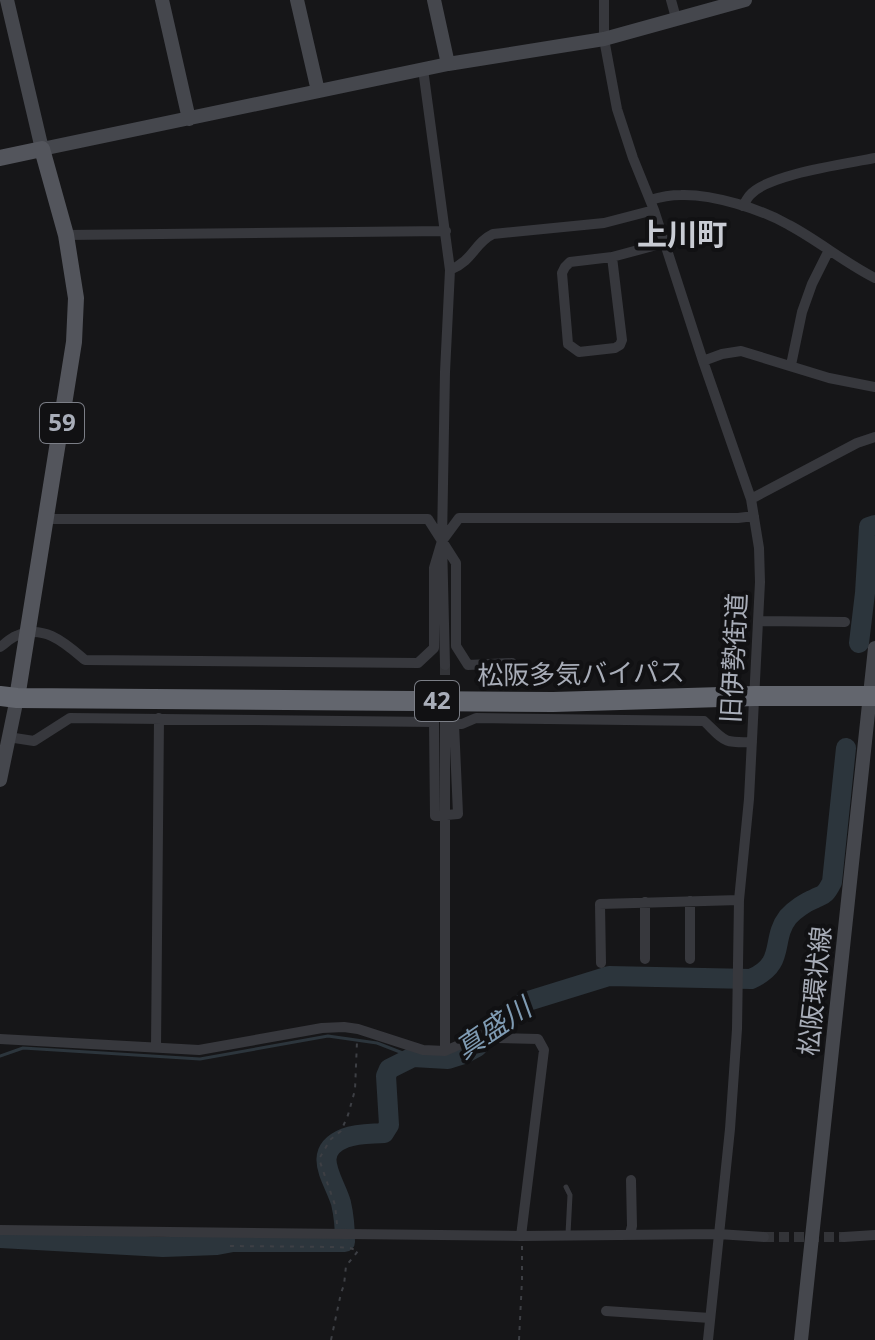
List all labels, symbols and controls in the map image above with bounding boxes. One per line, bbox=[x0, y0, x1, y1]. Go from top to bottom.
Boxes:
district label: 上川町 bbox=[637, 213, 727, 254]
road number: 59 bbox=[40, 403, 84, 443]
street label: 旧伊勢街道 bbox=[712, 592, 754, 724]
street label: 松阪多気バイパス bbox=[477, 653, 685, 693]
road number: 42 bbox=[415, 681, 459, 721]
street label: 松阪環状線 bbox=[789, 924, 839, 1057]
water label: 真盛川 bbox=[447, 986, 540, 1066]

